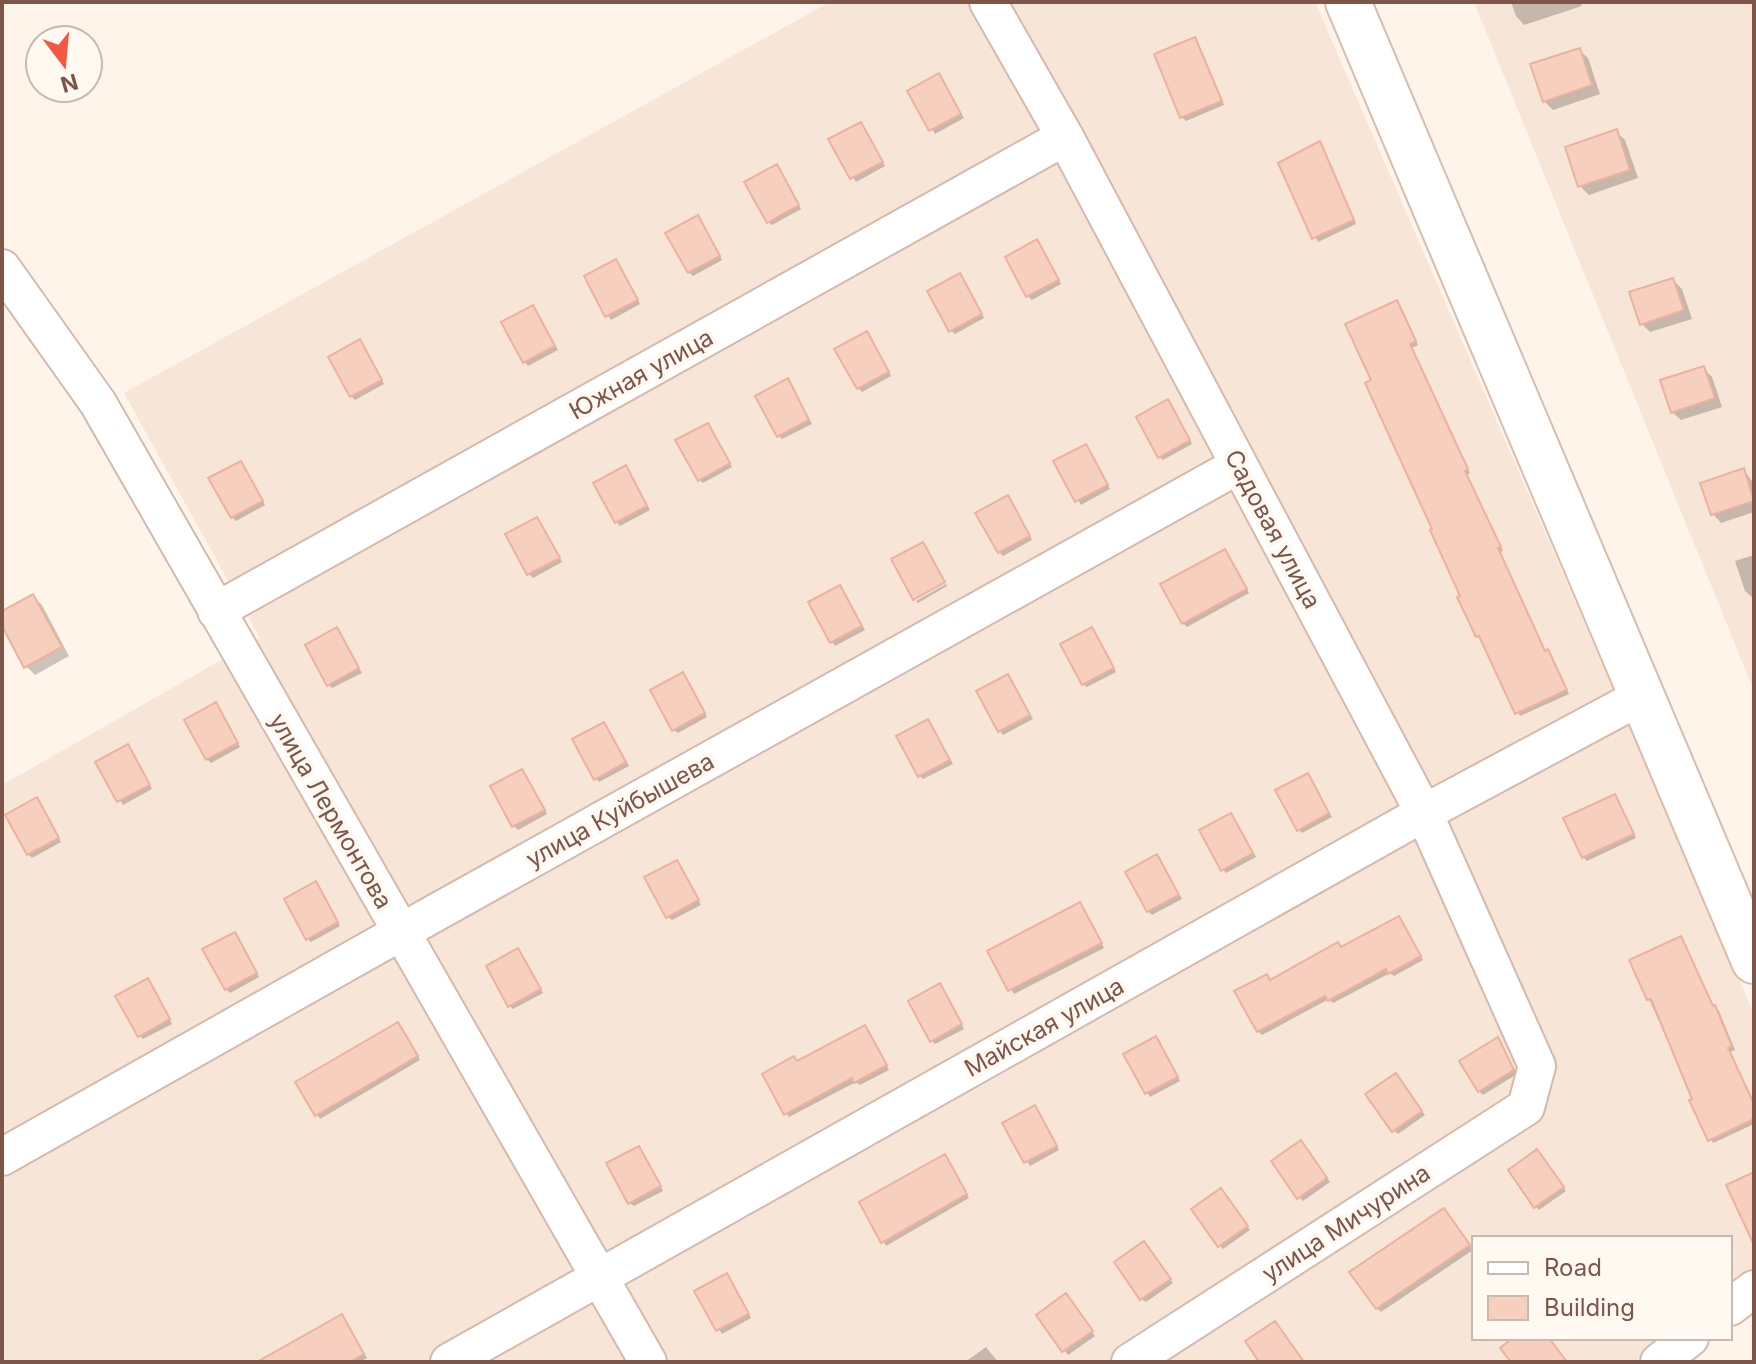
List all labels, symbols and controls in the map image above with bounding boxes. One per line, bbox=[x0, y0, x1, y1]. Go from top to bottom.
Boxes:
north arrow bbox=[24, 24, 104, 104]
text: N bbox=[58, 68, 81, 98]
street label: Южная улица bbox=[564, 323, 718, 425]
street label: Садовая улица bbox=[1219, 445, 1327, 613]
street label: улица Лермонтова bbox=[263, 708, 399, 914]
street label: улица Куйбышева bbox=[521, 746, 719, 874]
street label: Майская улица bbox=[959, 971, 1129, 1083]
street label: улица Мичурина bbox=[1257, 1158, 1435, 1288]
legend bbox=[1472, 1236, 1732, 1340]
text: Road bbox=[1544, 1253, 1602, 1282]
text: Building bbox=[1544, 1293, 1635, 1322]

